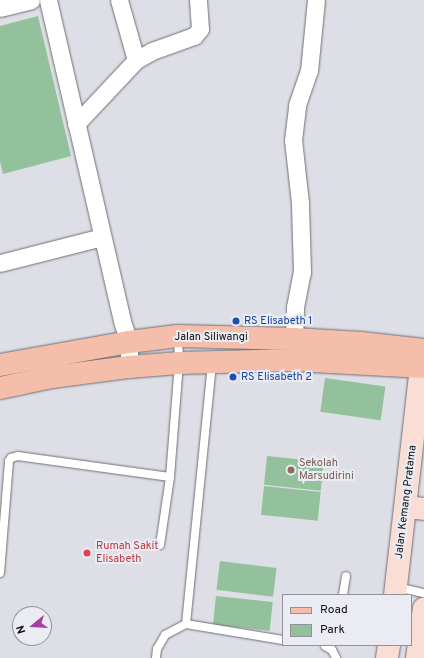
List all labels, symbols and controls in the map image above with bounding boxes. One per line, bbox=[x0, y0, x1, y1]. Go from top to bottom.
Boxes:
place label: RS Elisabeth 1 bbox=[244, 314, 312, 328]
marker: RS Elisabeth 1 bbox=[231, 316, 241, 326]
street label: Jalan Siliwangi bbox=[174, 330, 248, 344]
place label: RS Elisabeth 2 bbox=[241, 370, 312, 384]
marker: RS Elisabeth 2 bbox=[228, 372, 238, 382]
street label: Jalan Kemang Pratama bbox=[392, 444, 420, 560]
place label: Sekolah Marsudirini bbox=[299, 457, 354, 483]
marker: Sekolah Marsudirini bbox=[286, 465, 296, 475]
place label: Rumah Sakit Elisabeth bbox=[96, 540, 159, 566]
marker: Rumah Sakit Elisabeth bbox=[81, 547, 93, 559]
legend bbox=[282, 594, 412, 646]
text: Road bbox=[320, 602, 348, 618]
north arrow bbox=[12, 606, 52, 646]
text: Park bbox=[320, 622, 345, 638]
text: N bbox=[14, 623, 29, 635]

